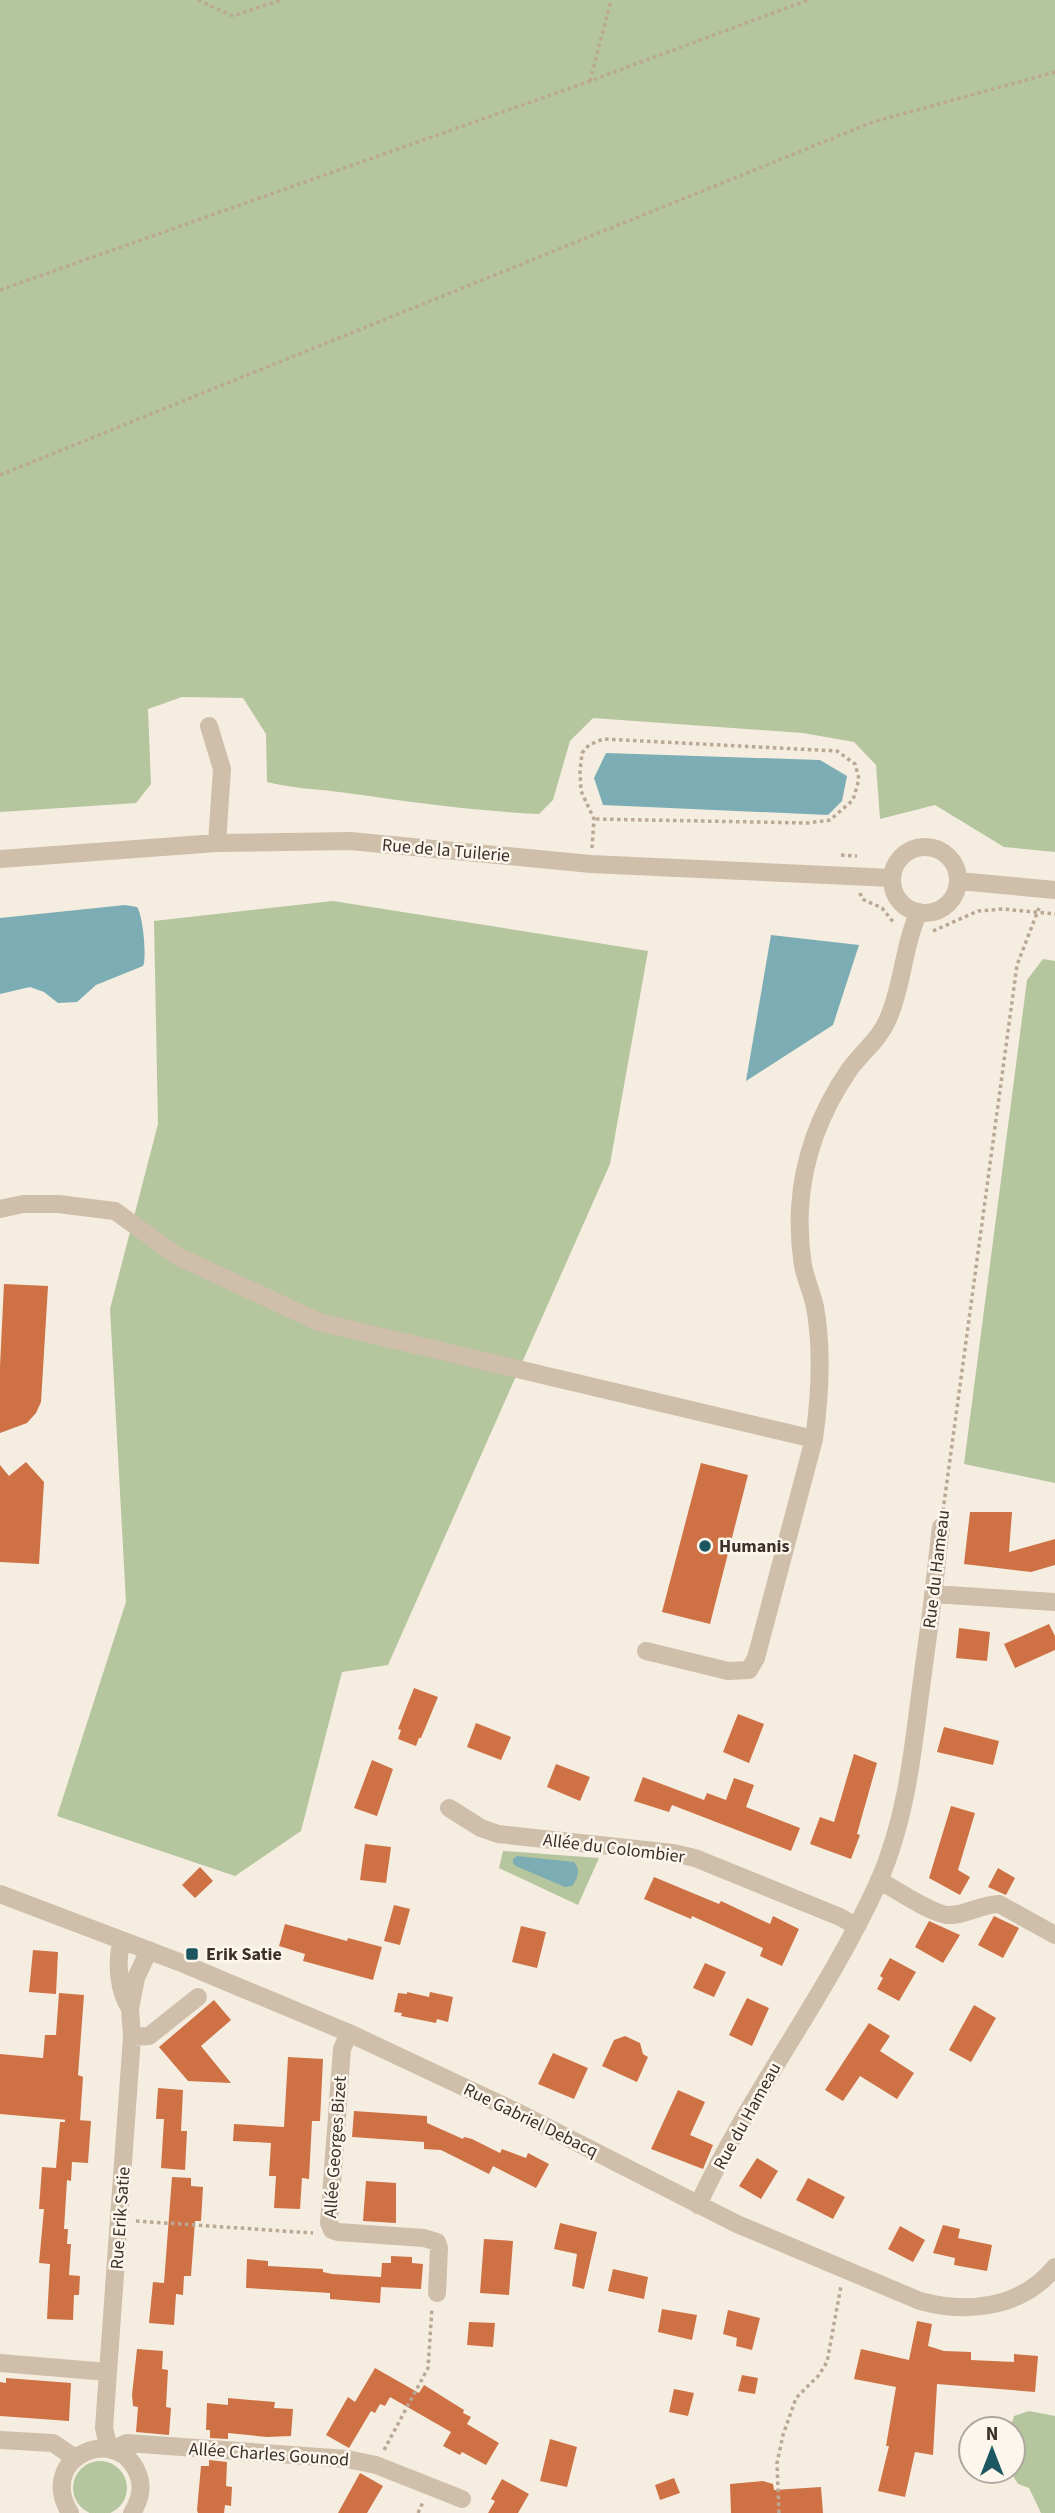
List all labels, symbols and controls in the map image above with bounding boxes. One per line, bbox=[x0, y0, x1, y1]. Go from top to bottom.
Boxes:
street label: Rue de la Tuilerie bbox=[381, 832, 511, 869]
street label: Rue du Hameau bbox=[917, 1508, 956, 1630]
place label: Humanis bbox=[719, 1534, 790, 1559]
marker: Humanis bbox=[697, 1538, 713, 1554]
street label: Allée du Colombier bbox=[542, 1827, 687, 1870]
place label: Erik Satie bbox=[206, 1942, 282, 1967]
marker: Erik Satie bbox=[184, 1946, 200, 1962]
street label: Rue du Hameau bbox=[708, 2058, 787, 2174]
street label: Allée Georges Bizet bbox=[318, 2075, 353, 2219]
street label: Rue Gabriel Debacq bbox=[459, 2077, 602, 2164]
street label: Rue Erik Satie bbox=[104, 2166, 137, 2270]
north arrow bbox=[957, 2415, 1027, 2485]
text: N bbox=[986, 2421, 998, 2448]
street label: Allée Charles Gounod bbox=[188, 2436, 350, 2473]

